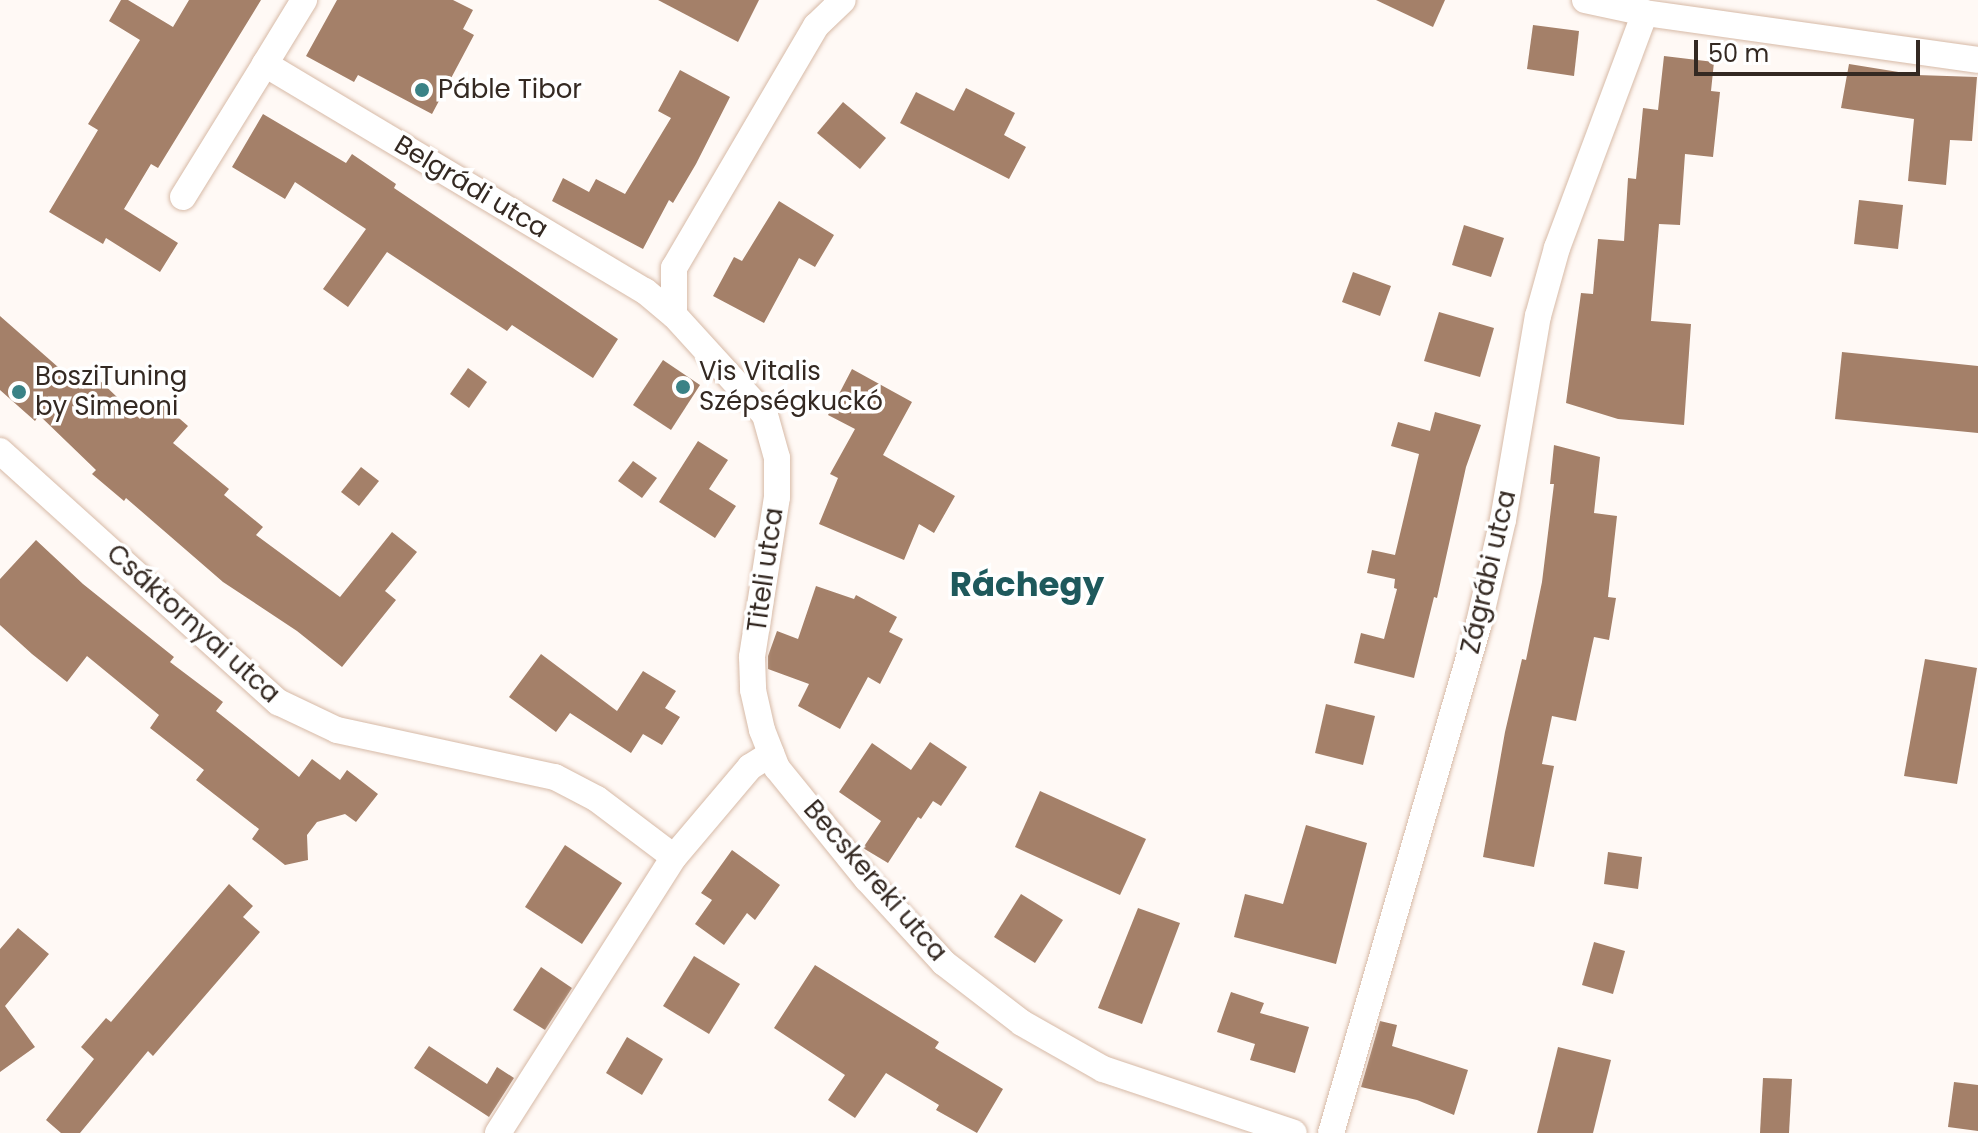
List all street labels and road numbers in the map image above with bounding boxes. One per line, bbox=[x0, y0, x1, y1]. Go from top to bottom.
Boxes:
street label: Belgrádi utca bbox=[389, 129, 553, 245]
street label: Zágrábi utca bbox=[1455, 487, 1523, 657]
street label: Titeli utca bbox=[742, 506, 790, 634]
street label: Csáktornyai utca bbox=[100, 538, 286, 710]
street label: Becskereki utca bbox=[797, 794, 953, 968]

